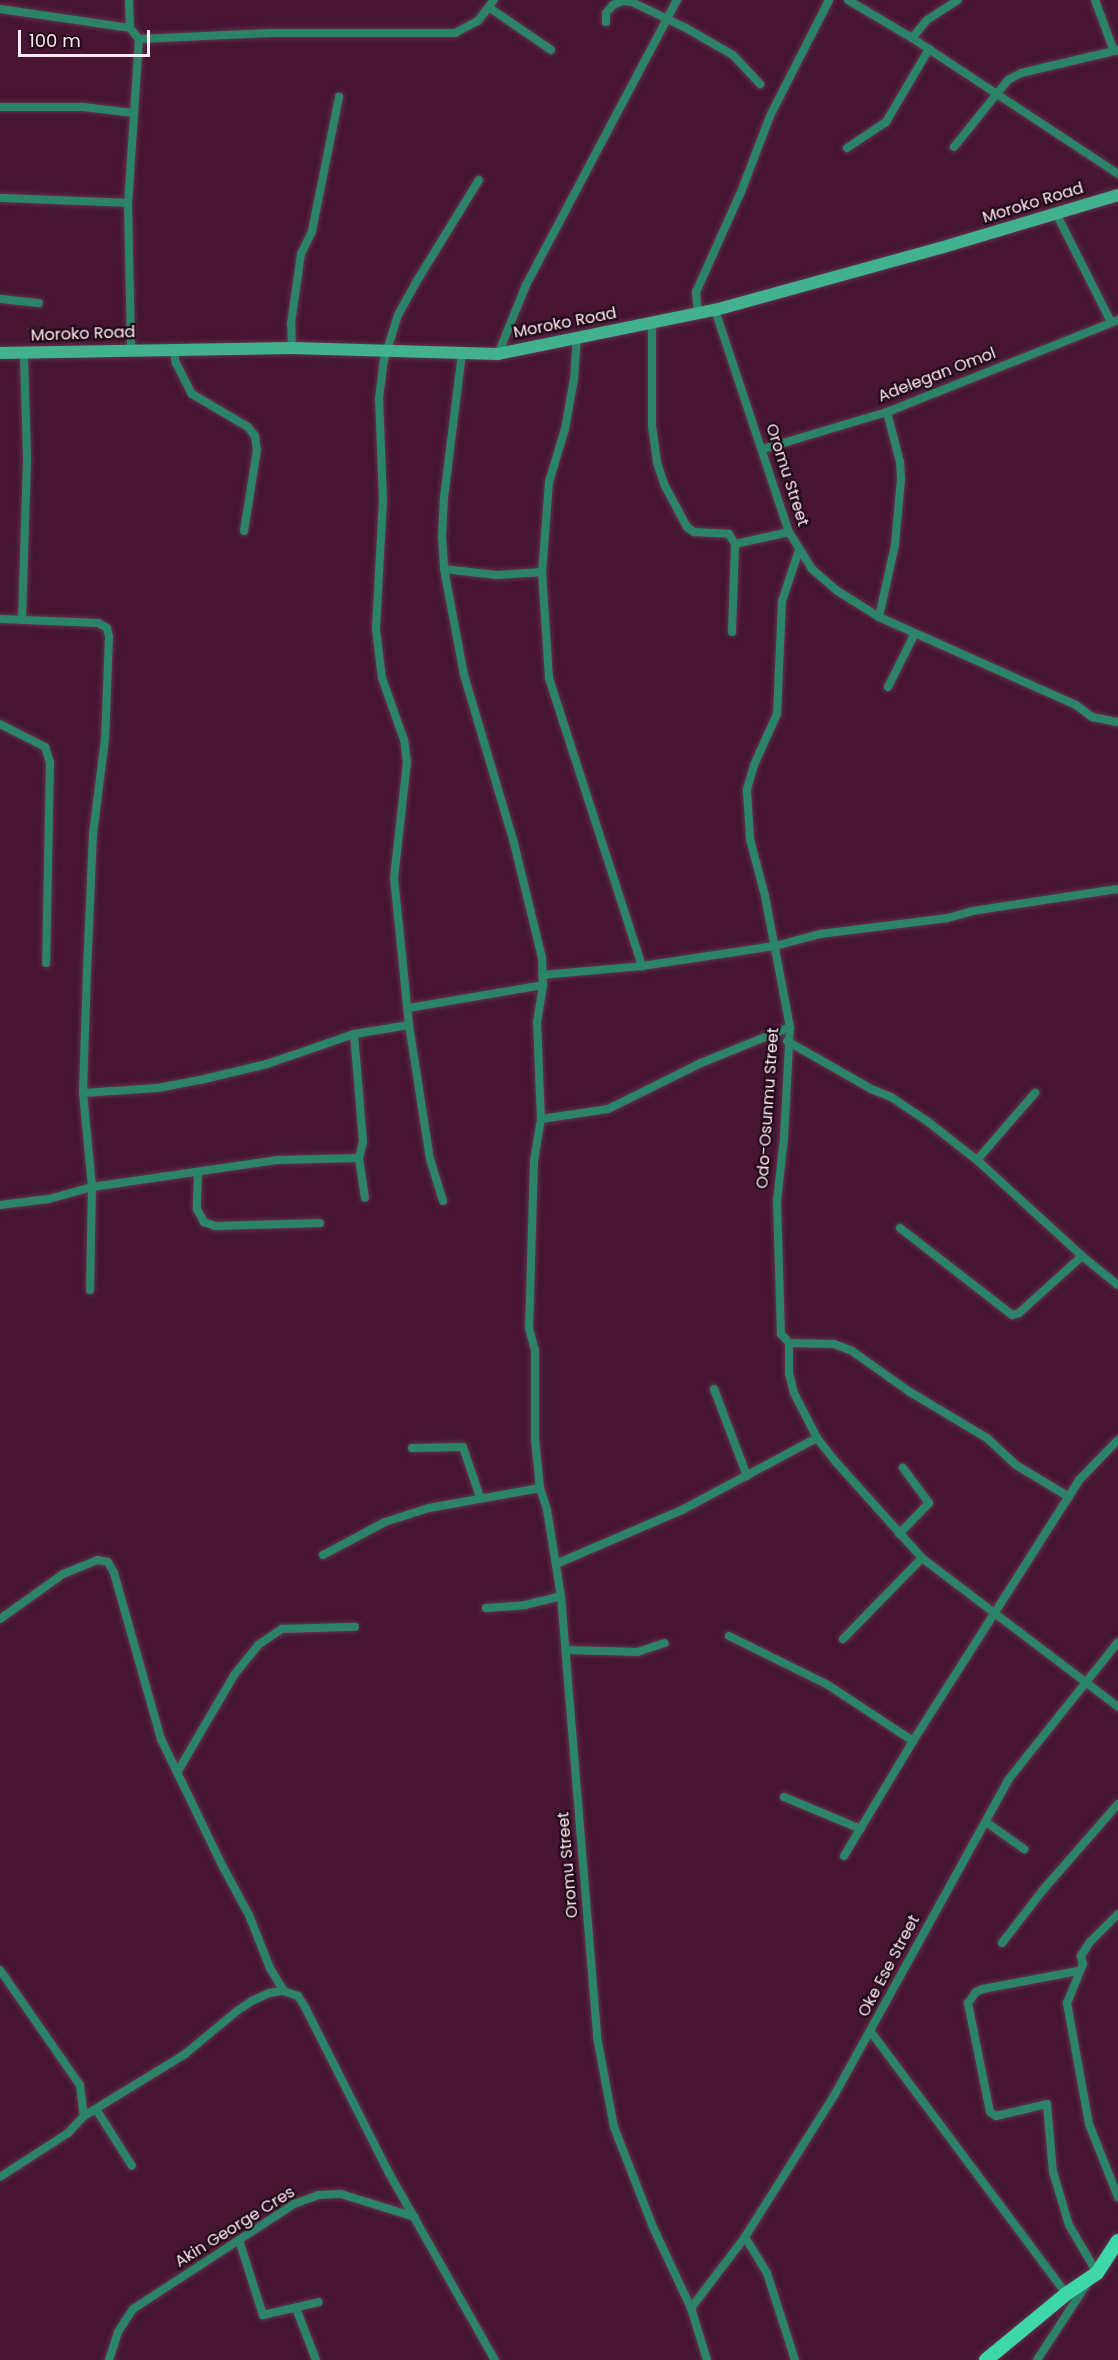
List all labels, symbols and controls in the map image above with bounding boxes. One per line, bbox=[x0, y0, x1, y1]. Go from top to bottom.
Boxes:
scale bar bbox=[21, 18, 153, 56]
text: 100 m bbox=[29, 28, 81, 53]
street label: Moroko Road bbox=[980, 179, 1086, 227]
street label: Moroko Road bbox=[512, 304, 618, 342]
street label: Moroko Road bbox=[30, 323, 136, 345]
street label: Adelegan Omol bbox=[875, 344, 999, 406]
street label: Oromu Street bbox=[761, 421, 813, 529]
street label: Odo-Osunmu Street bbox=[753, 1027, 783, 1189]
street label: Oromu Street bbox=[554, 1811, 582, 1919]
street label: Oke Ese Street bbox=[854, 1912, 924, 2020]
street label: Akin George Cres bbox=[172, 2182, 298, 2272]

